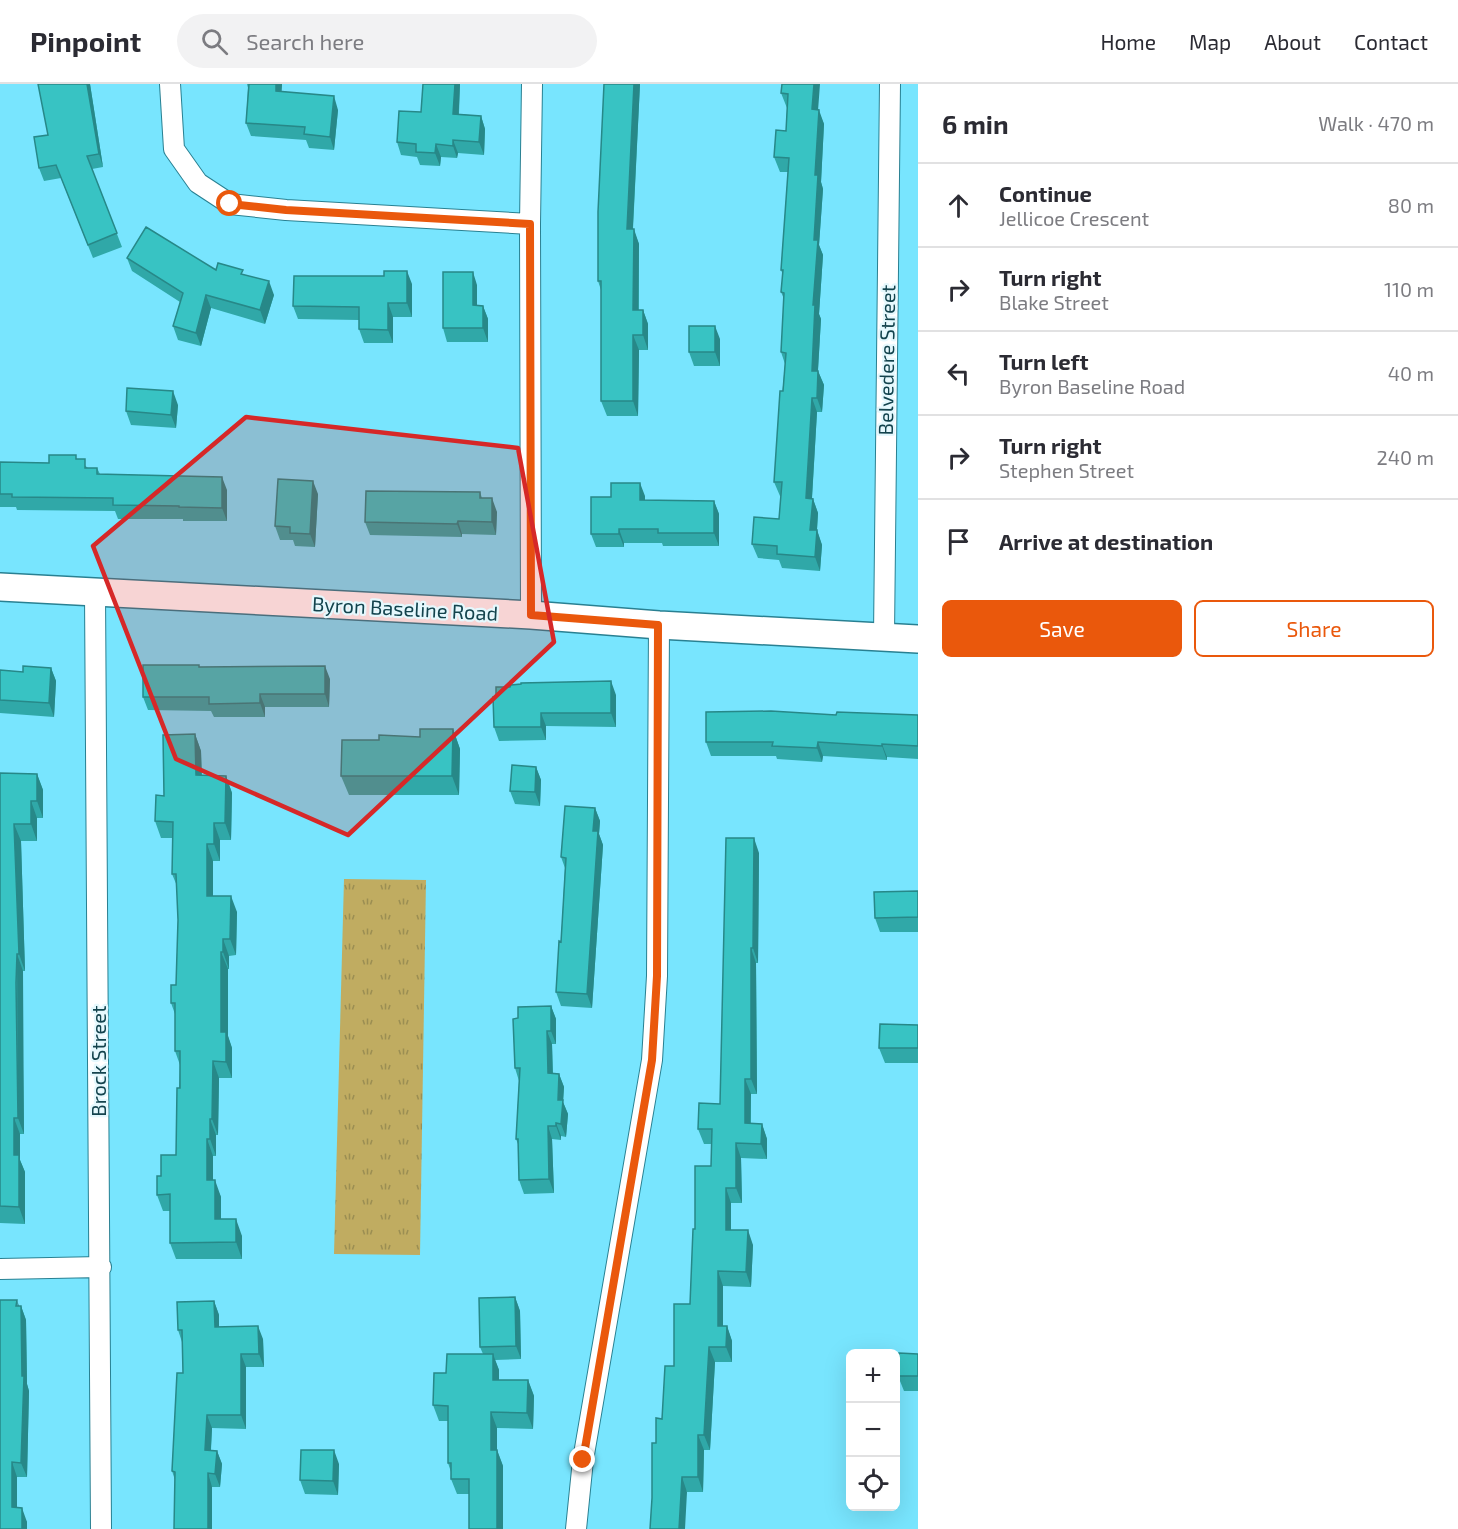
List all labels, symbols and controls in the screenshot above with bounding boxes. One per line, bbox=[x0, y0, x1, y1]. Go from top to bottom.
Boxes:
search box bbox=[177, 14, 597, 68]
text: Pinpoint bbox=[30, 24, 141, 58]
icon: search bbox=[198, 25, 231, 58]
text: Search here bbox=[246, 28, 364, 54]
text: Home bbox=[1100, 29, 1156, 54]
text: Map bbox=[1189, 29, 1231, 54]
text: About bbox=[1264, 29, 1321, 54]
text: Contact bbox=[1354, 29, 1428, 54]
text: 6 min bbox=[942, 108, 1009, 139]
text: Walk · 470 m bbox=[1318, 111, 1434, 135]
text: Continue bbox=[999, 180, 1092, 206]
icon: ahead bbox=[942, 189, 975, 222]
route start bbox=[216, 190, 242, 216]
text: 80 m bbox=[1388, 193, 1434, 217]
text: Jellicoe Crescent bbox=[999, 206, 1149, 230]
text: Turn right bbox=[999, 264, 1101, 290]
icon: right bbox=[942, 273, 975, 306]
text: 110 m bbox=[1384, 277, 1434, 301]
street label: Belvedere Street bbox=[873, 284, 899, 435]
text: Blake Street bbox=[999, 290, 1109, 314]
text: Turn left bbox=[999, 348, 1088, 374]
icon: left bbox=[942, 357, 975, 390]
text: 40 m bbox=[1388, 361, 1434, 385]
text: Byron Baseline Road bbox=[999, 374, 1185, 398]
text: Turn right bbox=[999, 432, 1101, 458]
icon: right bbox=[942, 441, 975, 474]
text: 240 m bbox=[1376, 445, 1434, 469]
text: Stephen Street bbox=[999, 458, 1134, 482]
icon: arrive bbox=[942, 525, 975, 558]
text: Arrive at destination bbox=[999, 528, 1213, 554]
street label: Byron Baseline Road bbox=[311, 591, 499, 625]
button: Save bbox=[942, 600, 1182, 657]
button: Share bbox=[1194, 600, 1434, 657]
street label: Brock Street bbox=[86, 1005, 110, 1117]
map controls bbox=[846, 1349, 900, 1511]
button: + bbox=[846, 1349, 900, 1403]
button: − bbox=[846, 1403, 900, 1457]
route end bbox=[569, 1446, 595, 1472]
button: locate bbox=[846, 1457, 900, 1511]

